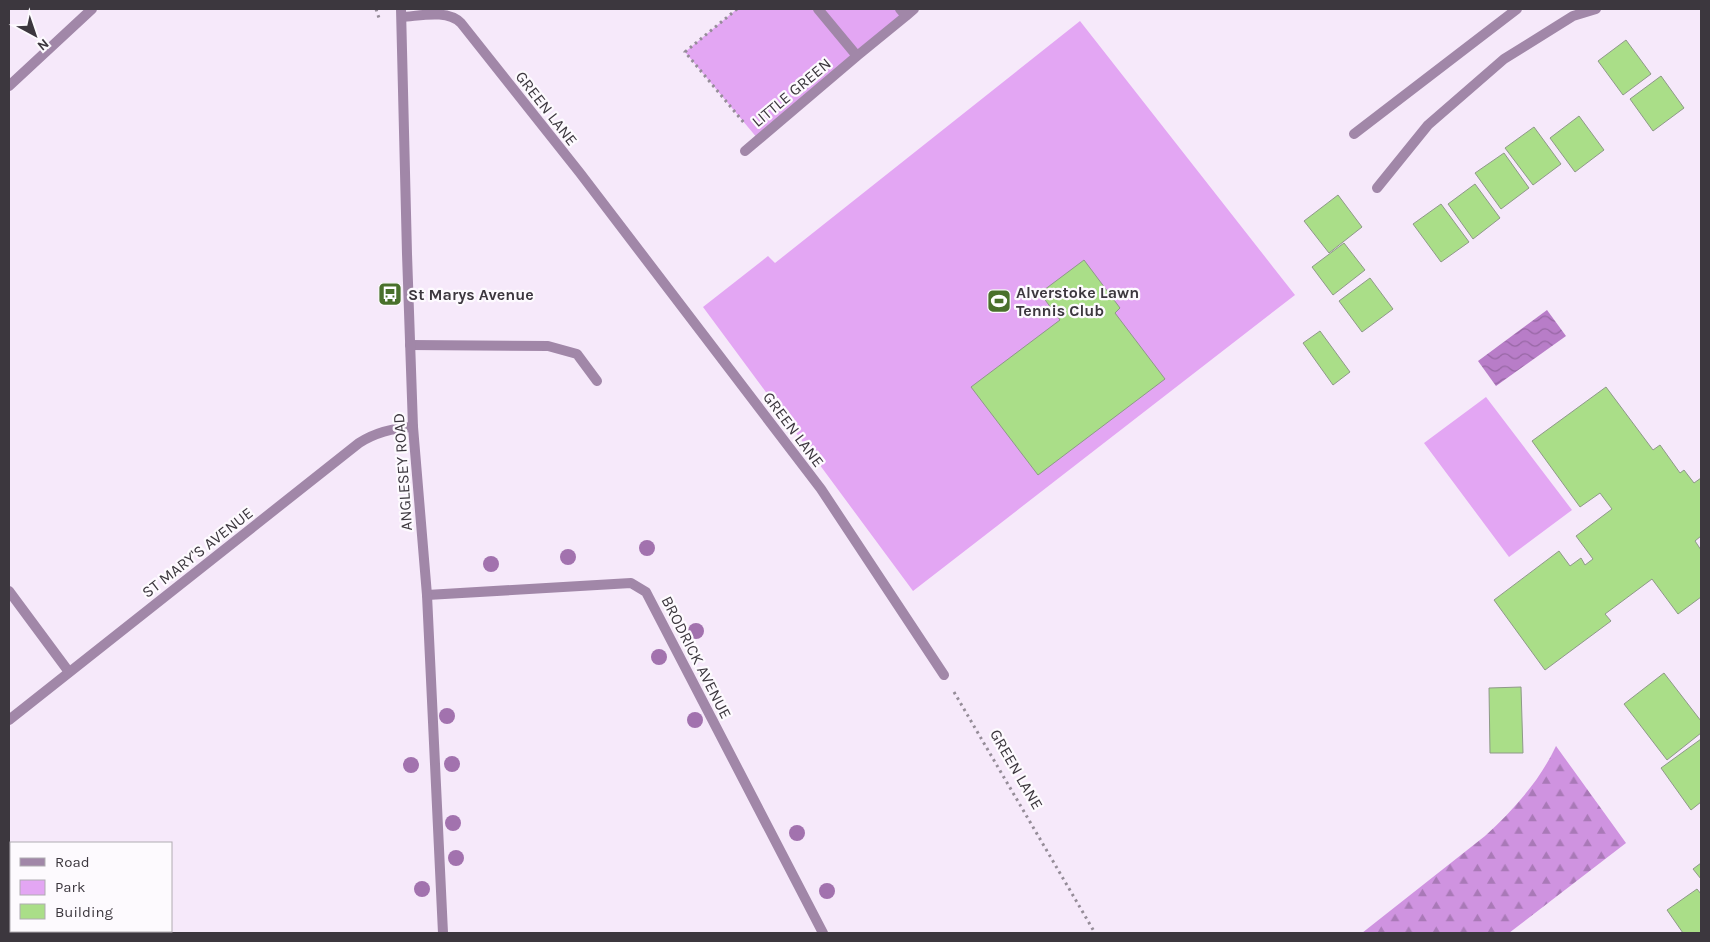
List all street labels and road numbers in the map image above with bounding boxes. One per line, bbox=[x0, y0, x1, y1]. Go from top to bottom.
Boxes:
street label: LITTLE GREEN bbox=[748, 54, 835, 131]
street label: GREEN LANE bbox=[512, 67, 582, 149]
street label: GREEN LANE bbox=[759, 388, 828, 471]
street label: ANGLESEY ROAD bbox=[389, 412, 416, 531]
street label: ST MARY'S AVENUE bbox=[138, 503, 257, 602]
street label: BRODRICK AVENUE bbox=[657, 593, 736, 722]
street label: GREEN LANE bbox=[986, 726, 1047, 813]

